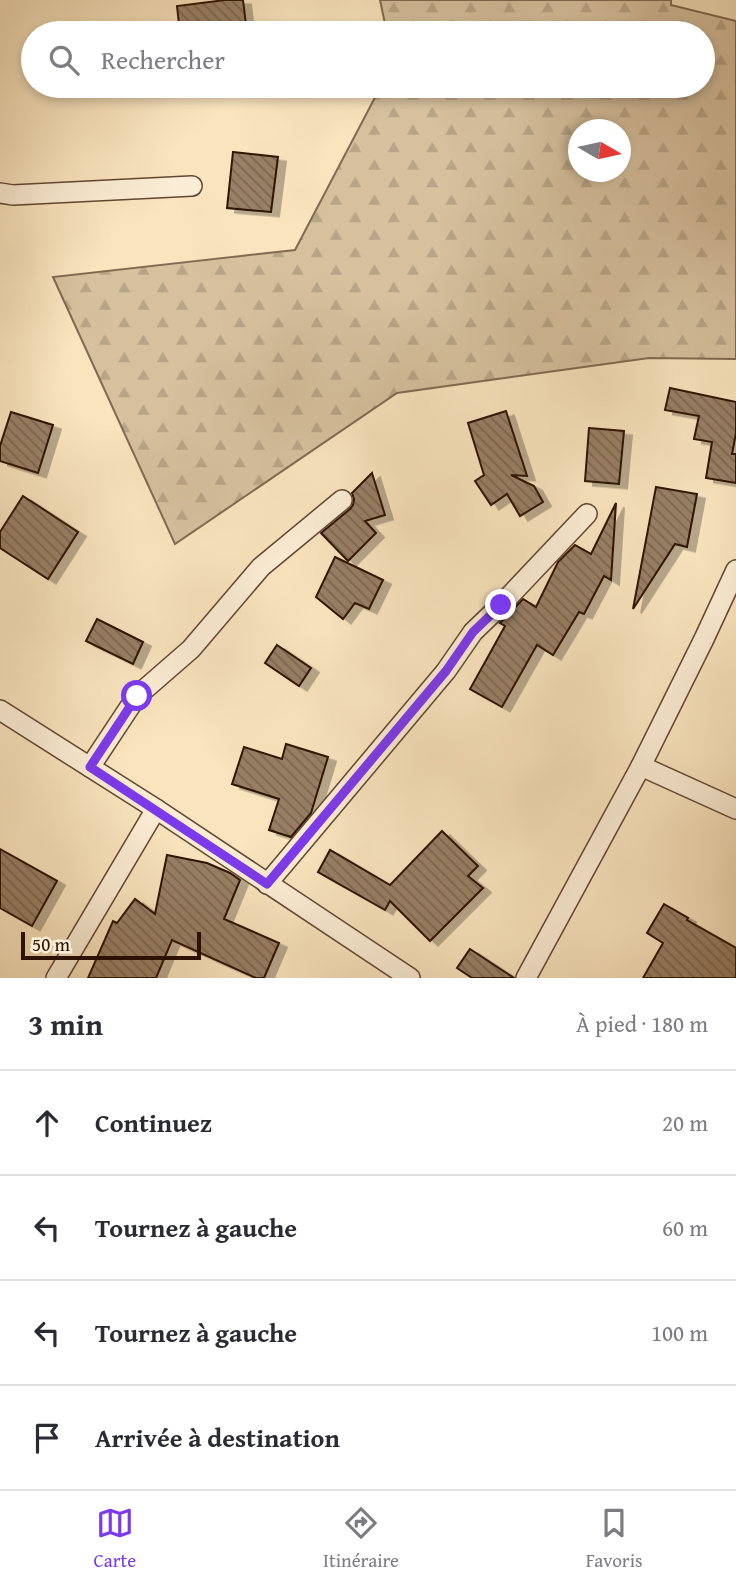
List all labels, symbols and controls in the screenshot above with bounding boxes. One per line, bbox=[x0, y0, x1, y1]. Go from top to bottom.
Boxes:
search box bbox=[21, 21, 715, 98]
text: Rechercher bbox=[101, 40, 225, 79]
icon: search bbox=[45, 41, 83, 79]
north arrow bbox=[568, 119, 631, 182]
route end bbox=[485, 589, 516, 620]
route start bbox=[121, 680, 152, 711]
scale bar bbox=[21, 929, 201, 961]
text: 50 m bbox=[32, 930, 70, 958]
text: 3 min bbox=[28, 1002, 103, 1046]
text: À pied · 180 m bbox=[576, 1007, 708, 1040]
text: Continuez bbox=[95, 1103, 212, 1142]
icon: ahead bbox=[28, 1104, 66, 1142]
text: 20 m bbox=[662, 1106, 708, 1139]
text: Tournez à gauche bbox=[95, 1208, 297, 1247]
icon: left bbox=[28, 1209, 66, 1247]
text: 60 m bbox=[662, 1211, 708, 1244]
text: Tournez à gauche bbox=[95, 1313, 297, 1352]
icon: left bbox=[28, 1314, 66, 1352]
text: 100 m bbox=[651, 1316, 708, 1349]
text: Arrivée à destination bbox=[95, 1418, 340, 1457]
icon: arrive bbox=[28, 1419, 66, 1457]
tab: Carte bbox=[93, 1504, 136, 1574]
tab: Itinéraire bbox=[323, 1504, 399, 1574]
tab: Favoris bbox=[586, 1504, 643, 1574]

